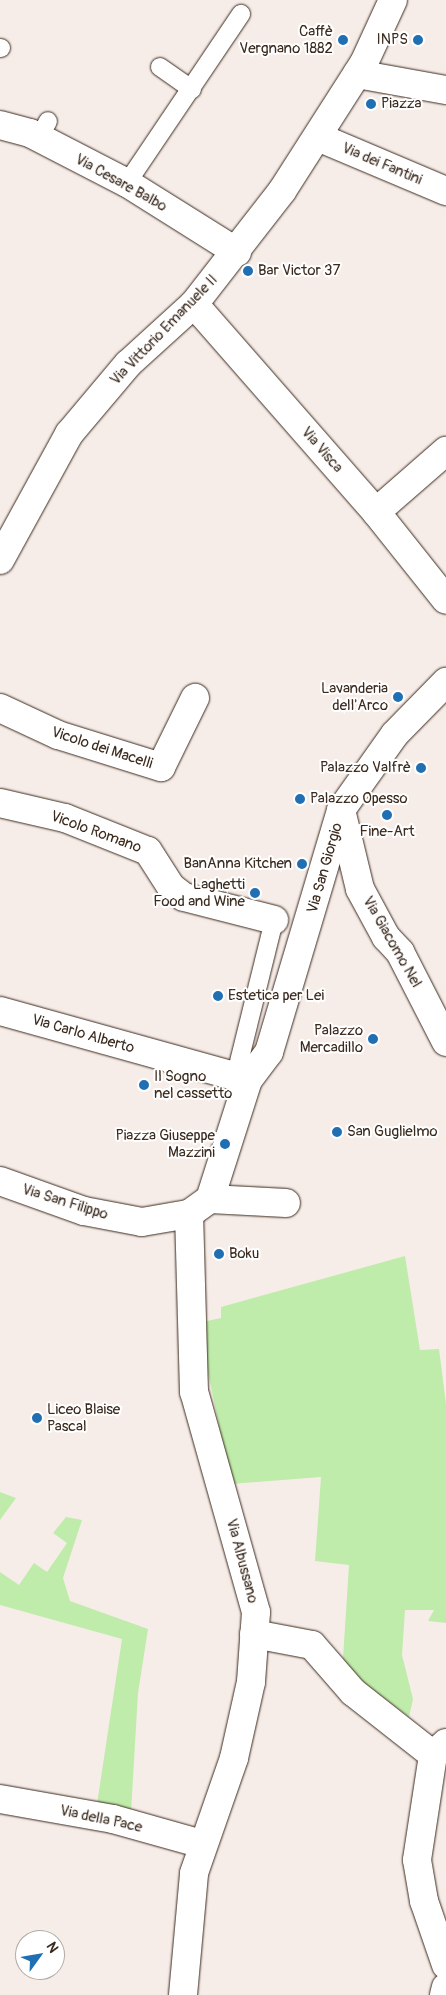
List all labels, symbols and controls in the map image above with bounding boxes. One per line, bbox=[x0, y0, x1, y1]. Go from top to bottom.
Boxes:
place label: Caffè Vergnano 1882 bbox=[239, 22, 333, 57]
place label: INPS bbox=[377, 31, 408, 49]
marker: Caffè Vergnano 1882 bbox=[337, 34, 349, 46]
marker: INPS bbox=[412, 34, 424, 46]
place label: Piazza bbox=[381, 95, 422, 113]
marker: Piazza bbox=[365, 98, 377, 110]
street label: Via dei Fantini bbox=[339, 139, 425, 189]
street label: Via Cesare Balbo bbox=[72, 150, 170, 216]
place label: Bar Victor 37 bbox=[258, 262, 340, 280]
marker: Bar Victor 37 bbox=[242, 265, 254, 277]
street label: Via Vittorio Emanuele II bbox=[107, 271, 221, 389]
street label: Via Visca bbox=[297, 423, 347, 477]
place label: Lavanderia dell'Arco bbox=[321, 679, 388, 714]
marker: Lavanderia dell'Arco bbox=[392, 691, 404, 703]
street label: Vicolo dei Macelli bbox=[49, 723, 155, 773]
place label: Palazzo Valfrè bbox=[320, 759, 411, 777]
marker: Palazzo Valfrè bbox=[415, 762, 427, 774]
place label: Palazzo Opesso bbox=[310, 790, 408, 808]
marker: Palazzo Opesso bbox=[294, 793, 306, 805]
street label: Vicolo Romano bbox=[48, 807, 144, 857]
marker: Fine-Art bbox=[381, 809, 393, 821]
street label: Via San Giorgio bbox=[304, 821, 346, 915]
place label: Fine-Art bbox=[360, 823, 414, 841]
place label: BanAnna Kitchen bbox=[184, 855, 292, 873]
marker: BanAnna Kitchen bbox=[296, 858, 308, 870]
place label: Laghetti Food and Wine bbox=[153, 875, 245, 910]
marker: Laghetti Food and Wine bbox=[249, 887, 261, 899]
street label: Via Giacomo Nel bbox=[359, 893, 425, 991]
place label: Estetica per Lei bbox=[228, 987, 324, 1005]
marker: Estetica per Lei bbox=[212, 990, 224, 1002]
street label: Via Carlo Alberto bbox=[30, 1011, 136, 1057]
place label: Palazzo Mercadillo bbox=[300, 1021, 363, 1056]
marker: Palazzo Mercadillo bbox=[367, 1033, 379, 1045]
place label: Il Sogno nel cassetto bbox=[154, 1067, 232, 1102]
marker: Il Sogno nel cassetto bbox=[138, 1079, 150, 1091]
place label: San Guglielmo bbox=[347, 1123, 438, 1141]
place label: Piazza Giuseppe Mazzini bbox=[115, 1126, 215, 1161]
marker: San Guglielmo bbox=[331, 1126, 343, 1138]
marker: Piazza Giuseppe Mazzini bbox=[219, 1138, 231, 1150]
street label: Via San Filippo bbox=[20, 1180, 110, 1224]
place label: Boku bbox=[229, 1245, 259, 1263]
marker: Boku bbox=[213, 1248, 225, 1260]
place label: Liceo Blaise Pascal bbox=[47, 1400, 120, 1435]
marker: Liceo Blaise Pascal bbox=[31, 1412, 43, 1424]
street label: Via Albussano bbox=[222, 1517, 262, 1605]
street label: Via della Pace bbox=[58, 1801, 144, 1837]
north arrow bbox=[15, 1930, 65, 1980]
text: N bbox=[43, 1939, 62, 1956]

